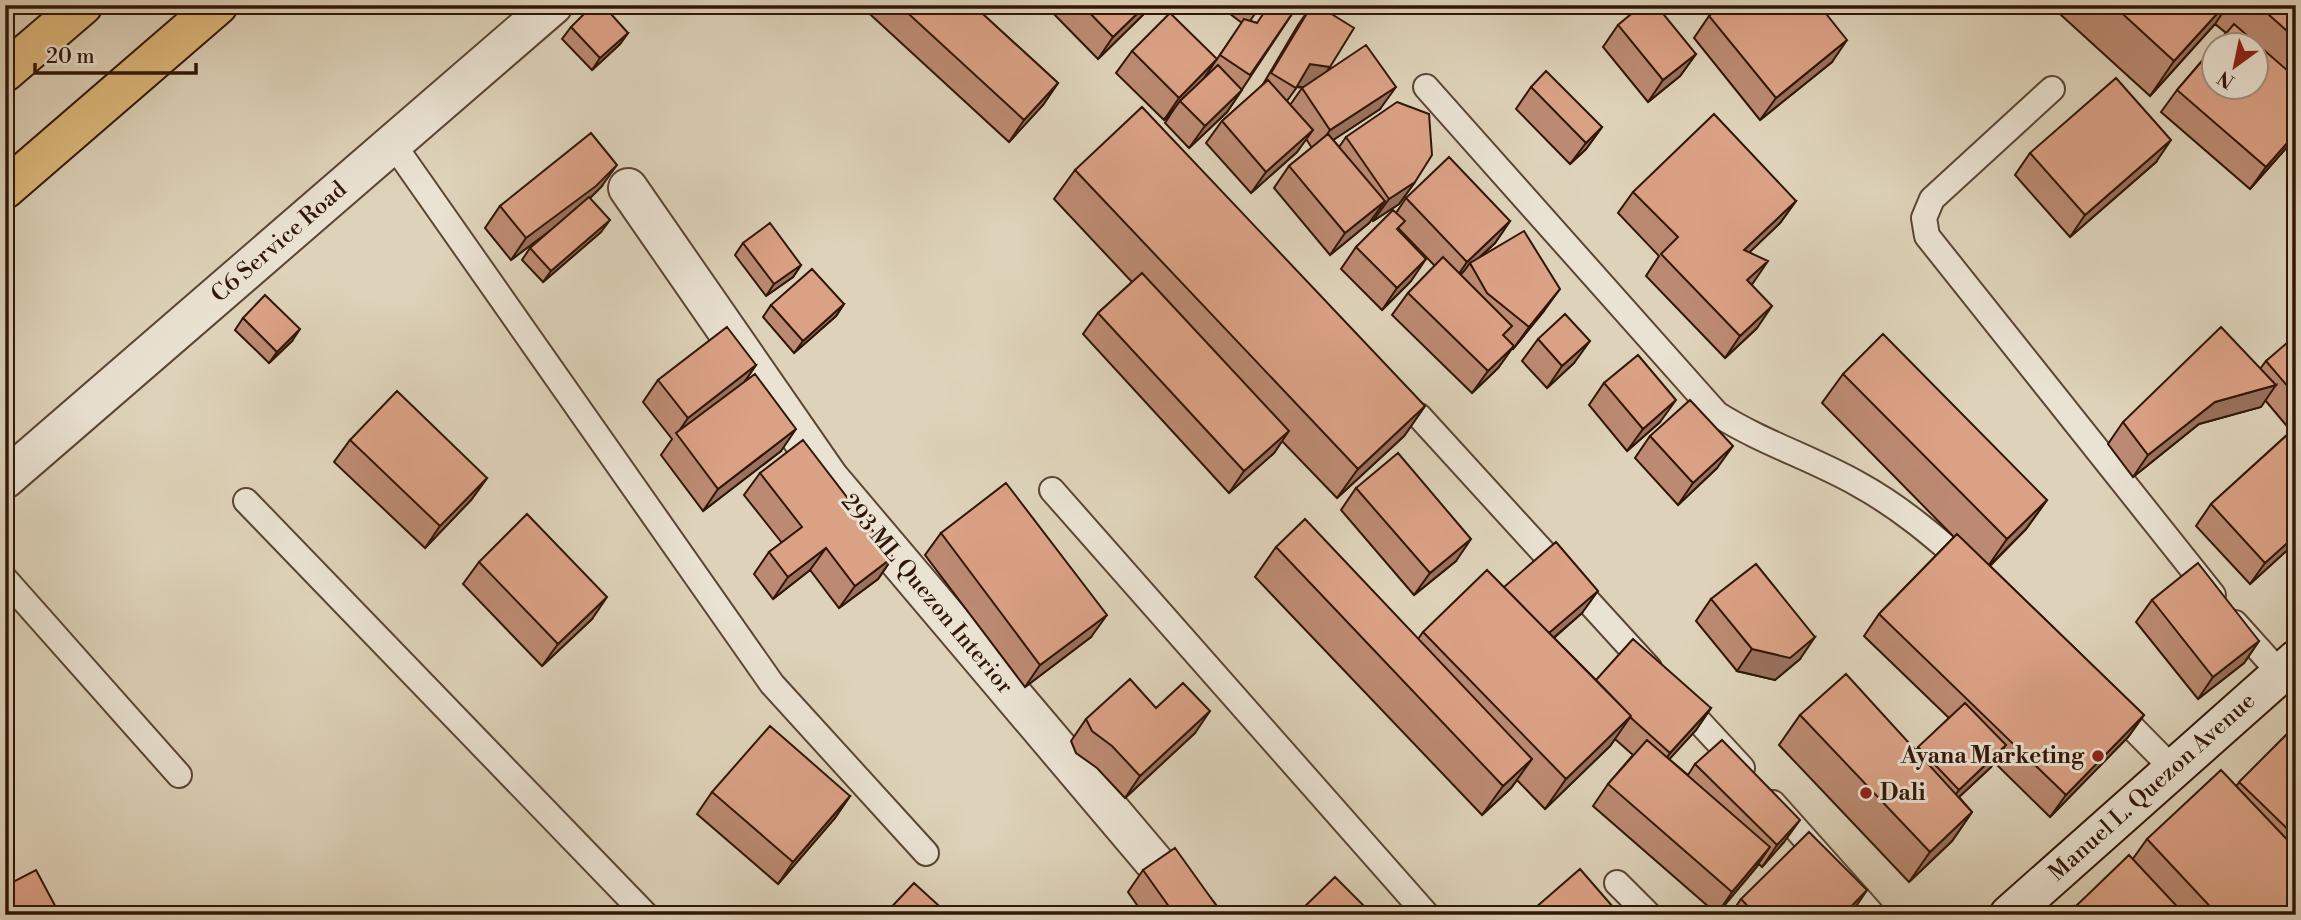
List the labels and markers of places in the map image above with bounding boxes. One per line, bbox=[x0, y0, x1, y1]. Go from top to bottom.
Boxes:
place label: Ayana Marketing bbox=[1900, 742, 2085, 770]
marker: Ayana Marketing bbox=[2090, 748, 2106, 764]
place label: Dali bbox=[1880, 779, 1926, 807]
marker: Dali bbox=[1858, 785, 1874, 801]

